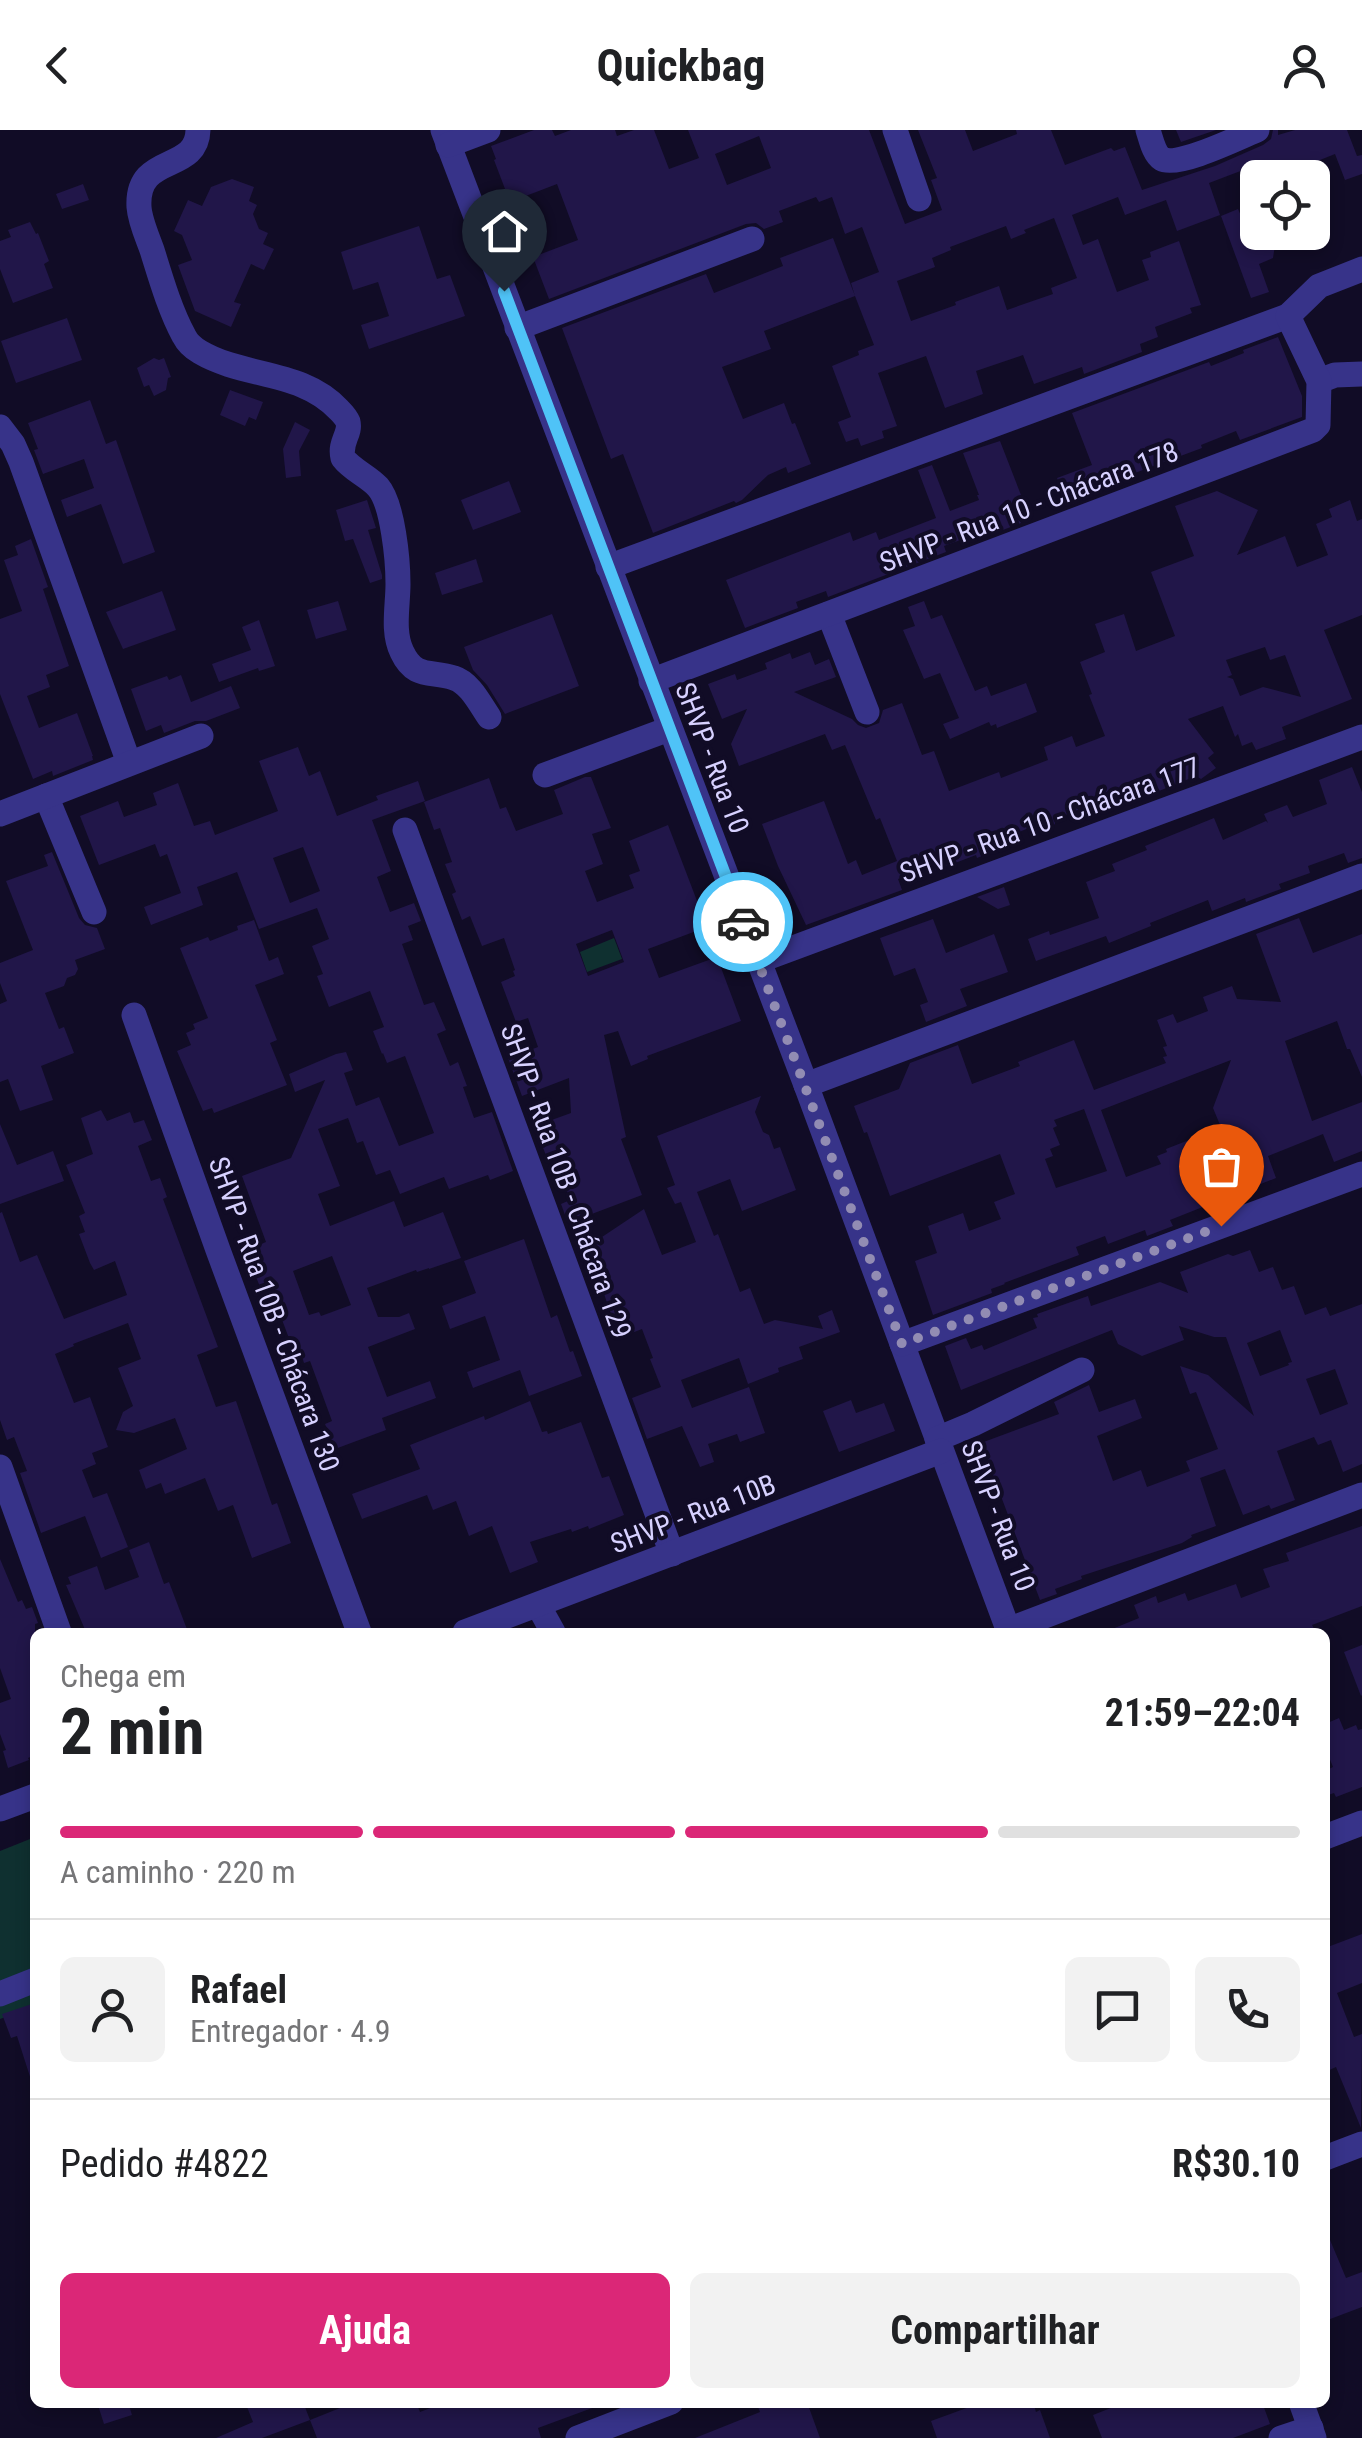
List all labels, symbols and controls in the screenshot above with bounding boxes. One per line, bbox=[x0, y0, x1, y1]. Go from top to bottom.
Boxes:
icon: back bbox=[30, 38, 85, 93]
icon: person bbox=[1277, 38, 1332, 93]
text: Quickbag bbox=[597, 39, 765, 92]
map controls bbox=[1240, 160, 1330, 250]
button: locate bbox=[1240, 160, 1330, 250]
pin bbox=[462, 189, 547, 292]
icon: home bbox=[477, 204, 532, 259]
street label: SHVP - Rua 10 - Chácara 178 bbox=[875, 435, 1183, 579]
street label: SHVP - Rua 10 bbox=[668, 678, 756, 838]
street label: SHVP - Rua 10 - Chácara 177 bbox=[895, 750, 1205, 890]
courier bbox=[693, 872, 793, 972]
icon: car bbox=[716, 895, 771, 950]
street label: SHVP - Rua 10B - Chácara 129 bbox=[494, 1019, 638, 1343]
pin bbox=[1179, 1124, 1264, 1227]
icon: bag bbox=[1194, 1139, 1249, 1194]
street label: SHVP - Rua 10B - Chácara 130 bbox=[202, 1152, 346, 1476]
street label: SHVP - Rua 10 bbox=[954, 1436, 1042, 1596]
street label: SHVP - Rua 10B bbox=[606, 1467, 780, 1561]
text: Chega em bbox=[60, 1657, 186, 1695]
text: 21:59–22:04 bbox=[1105, 1691, 1300, 1735]
text: 2 min bbox=[60, 1694, 204, 1770]
text: A caminho · 220 m bbox=[60, 1853, 296, 1891]
button: person bbox=[60, 1957, 165, 2062]
button: chat bbox=[1065, 1957, 1170, 2062]
button: phone bbox=[1195, 1957, 1300, 2062]
text: Rafael bbox=[190, 1968, 287, 2012]
text: Entregador · 4.9 bbox=[190, 2012, 391, 2050]
text: Pedido #4822 bbox=[60, 2142, 269, 2186]
text: R$30.10 bbox=[1172, 2142, 1300, 2186]
button: Ajuda bbox=[60, 2273, 670, 2388]
button: Compartilhar bbox=[690, 2273, 1300, 2388]

